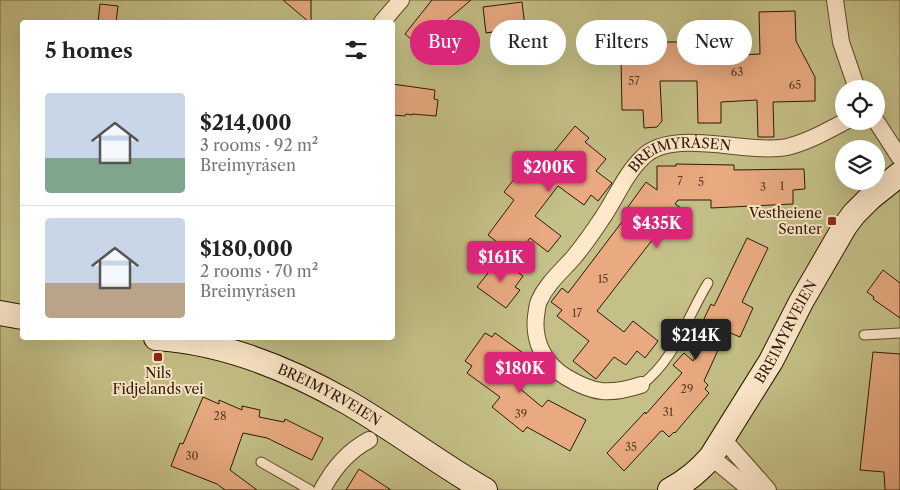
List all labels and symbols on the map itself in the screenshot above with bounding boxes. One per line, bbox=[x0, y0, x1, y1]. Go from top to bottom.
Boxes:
house number: 63 bbox=[731, 65, 743, 79]
house number: 57 bbox=[628, 74, 640, 88]
house number: 65 bbox=[789, 78, 801, 92]
street label: BREIMYRÅSEN bbox=[624, 133, 732, 176]
pin: $200K bbox=[514, 150, 584, 193]
house number: 7 bbox=[677, 174, 683, 188]
house number: 5 bbox=[698, 175, 704, 189]
house number: 1 bbox=[780, 179, 785, 193]
house number: 3 bbox=[760, 180, 766, 194]
place label: Vestheiene Senter bbox=[748, 204, 822, 238]
pin: $435K bbox=[622, 206, 692, 249]
marker: Vestheiene Senter bbox=[826, 215, 838, 227]
pin: $161K bbox=[466, 240, 536, 283]
house number: 15 bbox=[598, 272, 608, 286]
street label: BREIMYRVEIEN bbox=[750, 276, 821, 387]
house number: 17 bbox=[572, 306, 583, 320]
pin: $214K bbox=[661, 318, 731, 361]
marker: Nils Fidjelands vei bbox=[152, 351, 164, 363]
pin: $180K bbox=[485, 352, 555, 394]
street label: BREIMYRVEIEN bbox=[275, 360, 385, 430]
place label: Nils Fidjelands vei bbox=[112, 364, 204, 398]
house number: 29 bbox=[681, 382, 693, 396]
house number: 31 bbox=[663, 405, 674, 419]
house number: 39 bbox=[515, 407, 527, 421]
house number: 28 bbox=[214, 409, 226, 423]
house number: 35 bbox=[625, 440, 637, 454]
house number: 30 bbox=[185, 449, 199, 463]

